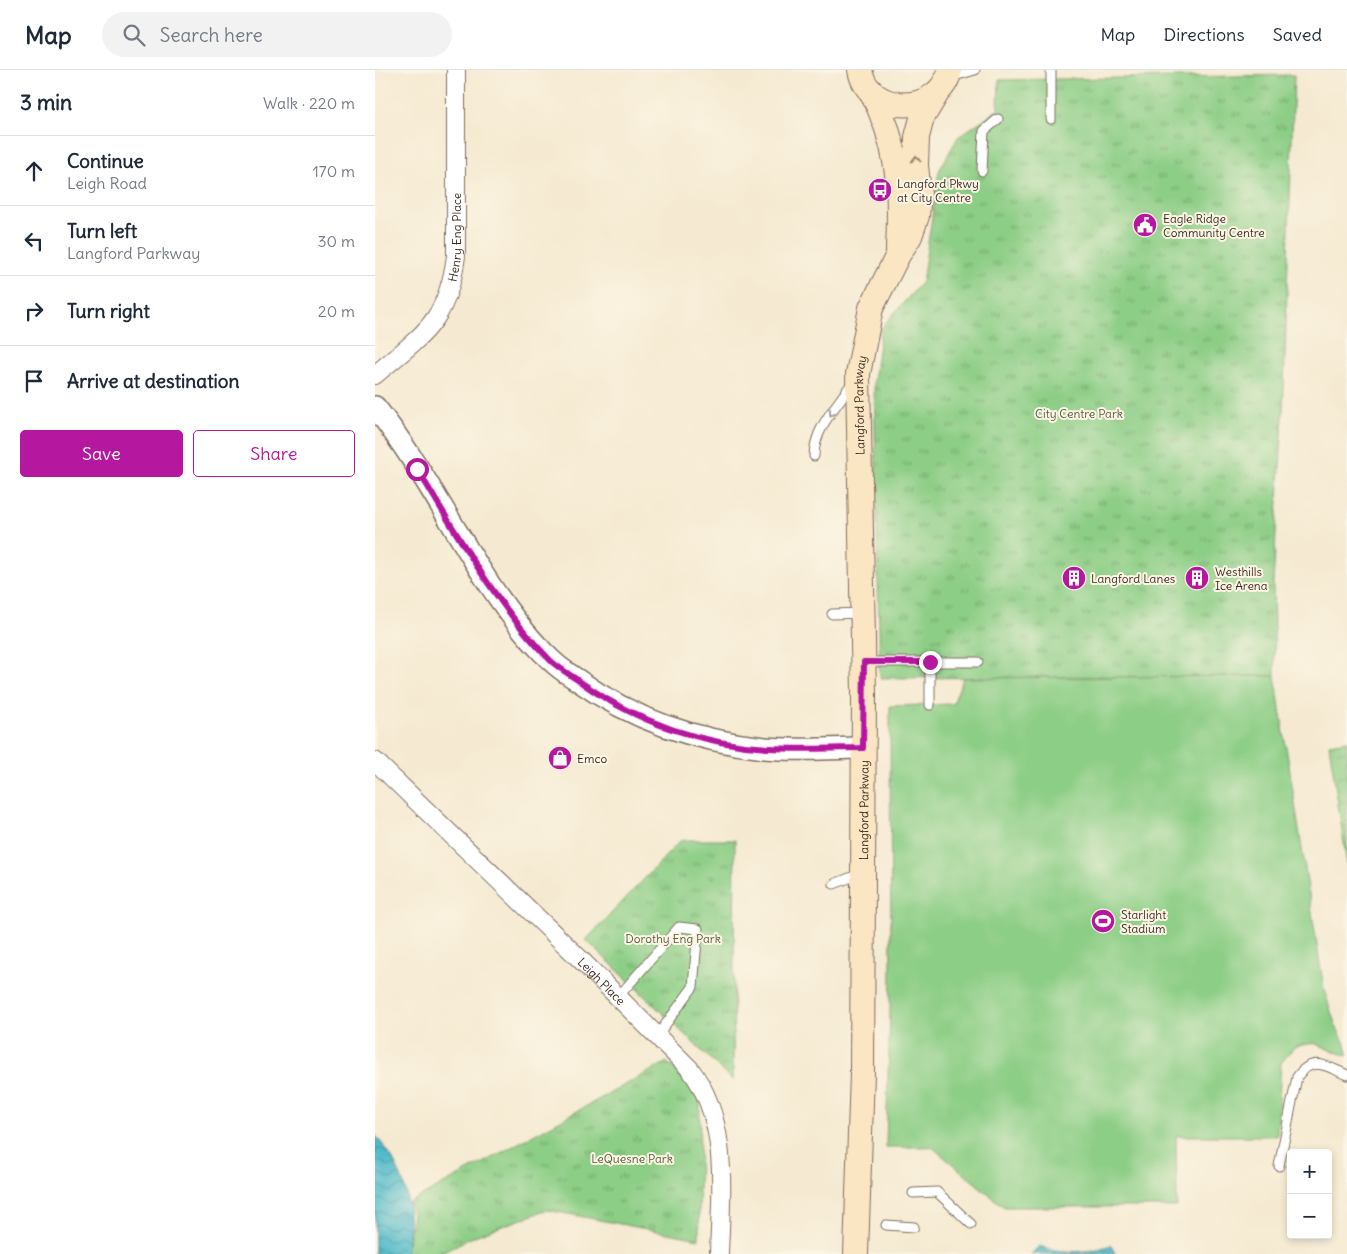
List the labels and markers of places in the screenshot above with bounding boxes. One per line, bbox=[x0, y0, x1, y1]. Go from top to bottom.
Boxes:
place label: Langford Pkwy at City Centre bbox=[897, 176, 979, 205]
bus stop icon: Langford Pkwy at City Centre bbox=[867, 177, 893, 203]
place label: Eagle Ridge Community Centre bbox=[1163, 211, 1265, 240]
public building icon: Eagle Ridge Community Centre bbox=[1132, 212, 1158, 238]
place label: Westhills Ice Arena bbox=[1215, 564, 1268, 593]
building icon: Langford Lanes bbox=[1061, 565, 1087, 591]
building icon: Westhills Ice Arena bbox=[1184, 565, 1210, 591]
place label: Langford Lanes bbox=[1091, 571, 1175, 586]
shop icon: Emco bbox=[547, 745, 573, 771]
place label: Emco bbox=[577, 751, 608, 766]
place label: Starlight Stadium bbox=[1121, 907, 1166, 936]
sports icon: Starlight Stadium bbox=[1090, 908, 1116, 934]

